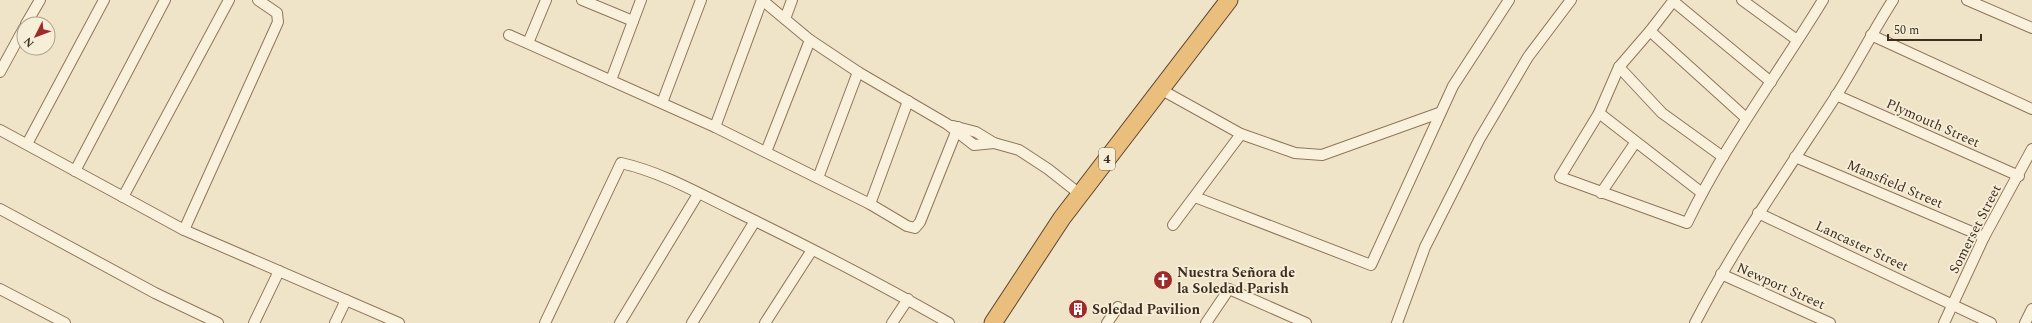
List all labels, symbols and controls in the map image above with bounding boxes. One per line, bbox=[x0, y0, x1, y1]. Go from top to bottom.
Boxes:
north arrow bbox=[16, 16, 56, 56]
scale bar bbox=[1888, 16, 1981, 42]
text: 50 m bbox=[1894, 21, 1919, 40]
text: N bbox=[20, 33, 38, 51]
street label: Plymouth Street bbox=[1883, 93, 1983, 153]
road number: 4 bbox=[1099, 148, 1115, 170]
street label: Mansfield Street bbox=[1844, 154, 1946, 214]
street label: Somerset Street bbox=[1943, 181, 2007, 277]
street label: Lancaster Street bbox=[1812, 215, 1912, 277]
street label: Newport Street bbox=[1733, 257, 1829, 315]
place label: Nuestra Señora de la Soledad Parish bbox=[1177, 262, 1295, 299]
church icon: Nuestra Señora de la Soledad Parish bbox=[1152, 269, 1174, 291]
building icon: Soledad Pavilion bbox=[1067, 298, 1089, 320]
place label: Soledad Pavilion bbox=[1092, 299, 1200, 320]

